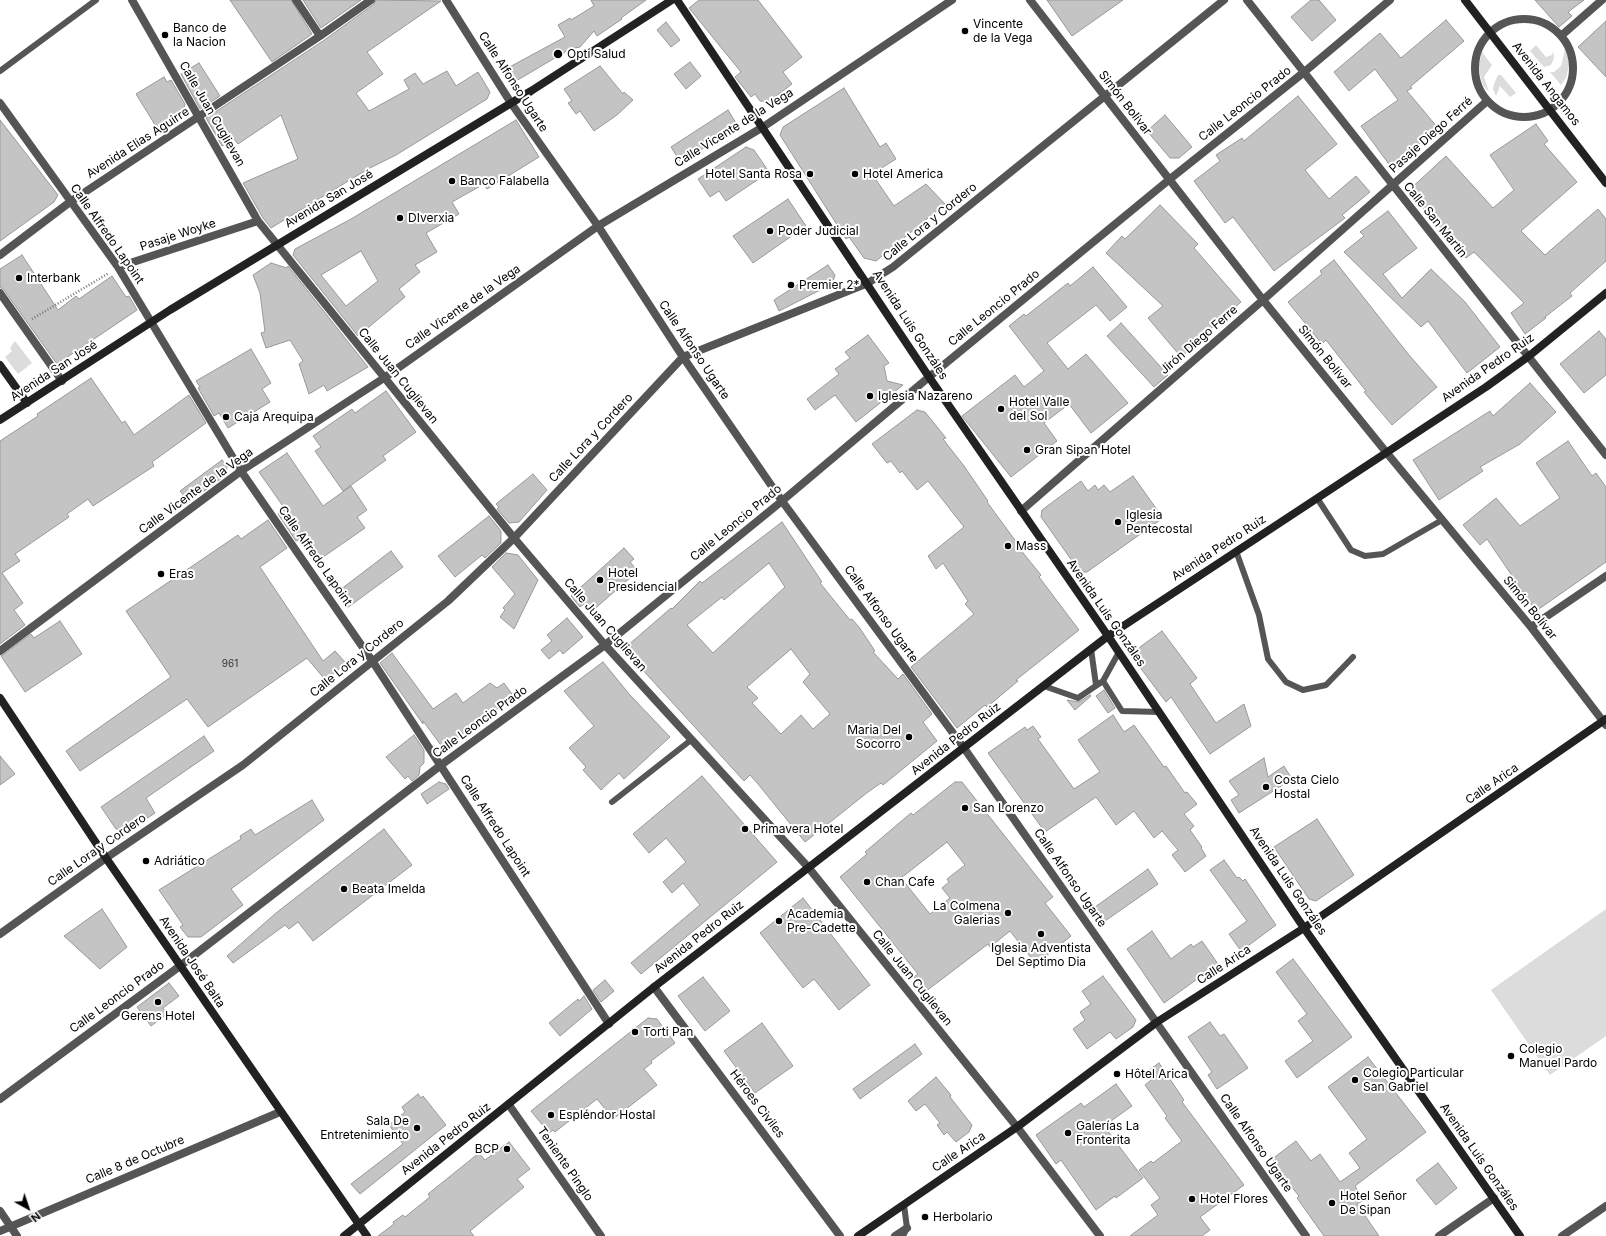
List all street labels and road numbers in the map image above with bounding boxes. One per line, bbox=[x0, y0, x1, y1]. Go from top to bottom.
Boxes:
street label: Calle Alfonso Ugarte bbox=[475, 29, 551, 135]
street label: Avenida Angamos bbox=[1509, 39, 1583, 129]
street label: Calle Juan Cuglievan bbox=[176, 59, 248, 169]
street label: Calle Leoncio Prado bbox=[1196, 63, 1294, 145]
street label: Simón Bolívar bbox=[1095, 68, 1155, 138]
street label: Calle Vicente de la Vega bbox=[672, 85, 796, 171]
street label: Pasaje Diego Ferré bbox=[1386, 94, 1476, 176]
street label: Avenida Elias Aguirre bbox=[84, 104, 192, 182]
street label: Avenida San José bbox=[282, 167, 376, 231]
street label: Calle San Martín bbox=[1400, 179, 1470, 261]
street label: Calle Lora y Cordero bbox=[880, 180, 980, 264]
street label: Calle Alfredo Lapoint bbox=[67, 181, 147, 287]
street label: Pasaje Woyke bbox=[138, 216, 218, 254]
street label: Calle Vicente de la Vega bbox=[403, 262, 523, 352]
street label: Calle Leoncio Prado bbox=[945, 267, 1043, 349]
street label: Avenida Luis Gonzáles bbox=[869, 268, 951, 382]
street label: Calle Alfonso Ugarte bbox=[655, 298, 733, 402]
street label: Jirón Diego Ferre bbox=[1157, 302, 1241, 378]
street label: Simón Bolívar bbox=[1295, 322, 1355, 392]
street label: Calle Juan Cuglievan bbox=[355, 325, 441, 427]
street label: Avenida Pedro Ruiz bbox=[1439, 331, 1537, 405]
street label: Avenida San José bbox=[8, 338, 100, 404]
street label: Calle Lora y Cordero bbox=[546, 390, 636, 486]
street label: Calle Vicente de la Vega bbox=[136, 445, 256, 537]
street label: Calle Leoncio Prado bbox=[687, 482, 785, 564]
street label: Calle Alfredo Lapoint bbox=[275, 503, 355, 609]
street label: Avenida Pedro Ruiz bbox=[1169, 512, 1269, 584]
street label: Avenida Luis Gonzáles bbox=[1063, 557, 1149, 669]
street label: Calle Alfonso Ugarte bbox=[841, 563, 921, 665]
street label: Simón Bolívar bbox=[1500, 573, 1560, 643]
street label: Calle Juan Cuglievan bbox=[560, 575, 650, 675]
street label: Calle Lora y Cordero bbox=[307, 616, 407, 700]
street label: Calle Leoncio Prado bbox=[430, 683, 530, 761]
street label: Avenida Pedro Ruiz bbox=[908, 700, 1004, 778]
street label: Calle Arica bbox=[1463, 761, 1521, 807]
street label: Calle Alfredo Lapoint bbox=[457, 772, 533, 880]
street label: Calle Lora y Cordero bbox=[45, 811, 149, 889]
street label: Avenida Luis Gonzáles bbox=[1246, 824, 1330, 938]
street label: Calle Alfonso Ugarte bbox=[1031, 826, 1109, 930]
street label: Avenida Pedro Ruiz bbox=[651, 898, 747, 976]
street label: Avenida José Balta bbox=[156, 913, 228, 1011]
street label: Calle Juan Cuglievan bbox=[869, 927, 955, 1029]
street label: Calle Arica bbox=[1194, 942, 1254, 988]
street label: Calle Leoncio Prado bbox=[67, 958, 167, 1036]
street label: Héroes Civiles bbox=[727, 1067, 787, 1141]
street label: Calle Alfonso Ugarte bbox=[1217, 1091, 1295, 1195]
street label: Avenida Pedro Ruiz bbox=[398, 1100, 494, 1178]
street label: Avenida Luis Gonzáles bbox=[1436, 1101, 1522, 1213]
street label: Teniente Pinglo bbox=[534, 1124, 596, 1204]
street label: Calle Arica bbox=[930, 1129, 988, 1175]
street label: Calle 8 de Octubre bbox=[83, 1133, 187, 1187]

